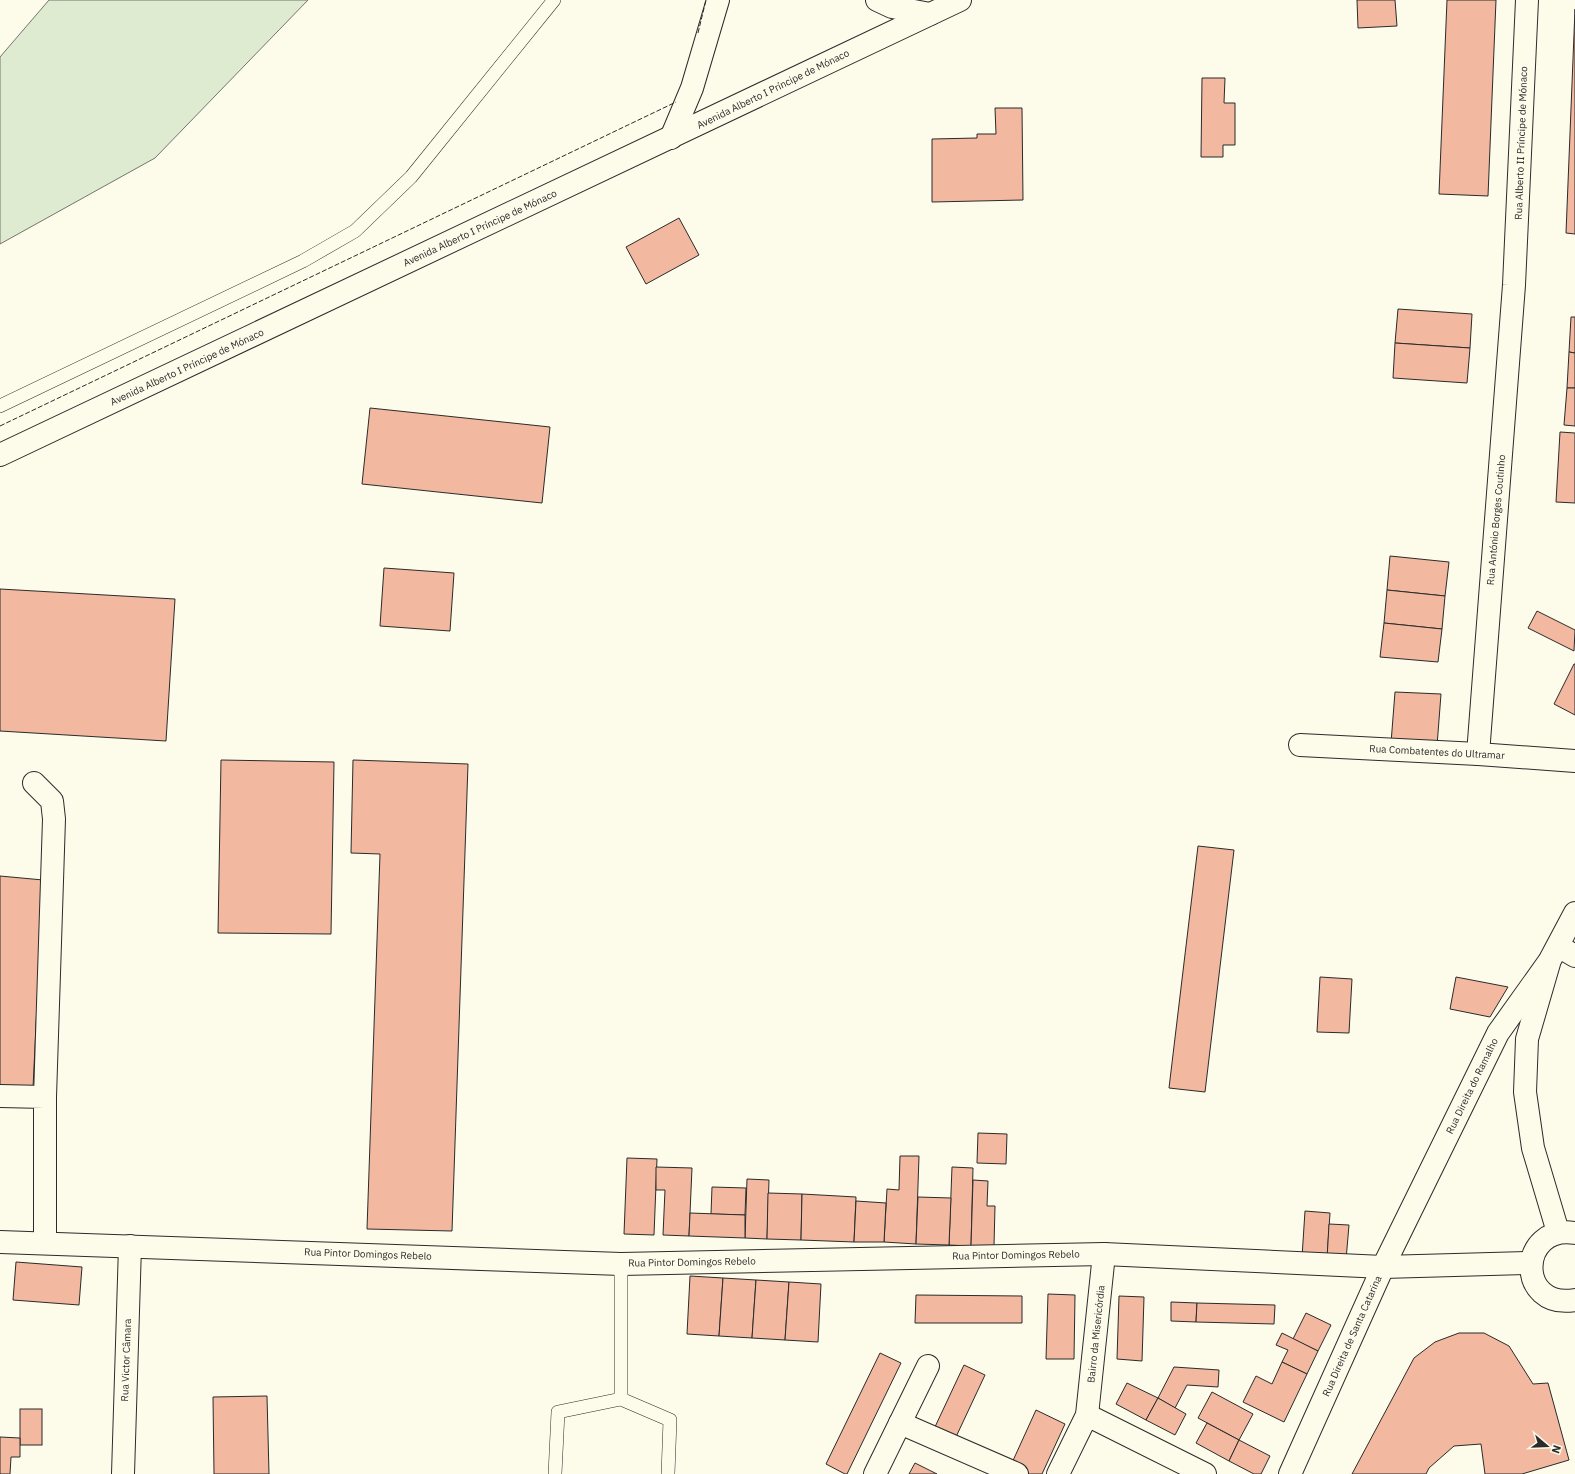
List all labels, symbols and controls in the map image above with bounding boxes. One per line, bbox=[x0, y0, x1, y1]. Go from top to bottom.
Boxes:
street label: Avenida Alberto I Príncipe de Mónaco bbox=[695, 46, 852, 132]
street label: Rua Alberto II Príncipe de Mónaco bbox=[1512, 66, 1530, 220]
street label: Avenida Alberto I Príncipe de Mónaco bbox=[401, 186, 559, 269]
street label: Avenida Alberto I Príncipe de Mónaco bbox=[108, 325, 266, 408]
street label: Rua António Borges Coutinho bbox=[1484, 454, 1508, 586]
street label: Rua Combatentes do Ultramar bbox=[1369, 742, 1505, 762]
street label: Rua Direita do Ramalho bbox=[1443, 1035, 1501, 1136]
street label: Rua Pintor Domingos Rebelo bbox=[304, 1245, 432, 1263]
street label: Rua Pintor Domingos Rebelo bbox=[952, 1247, 1080, 1263]
street label: Rua Pintor Domingos Rebelo bbox=[628, 1254, 756, 1270]
street label: Rua Direita de Santa Catarina bbox=[1319, 1273, 1385, 1399]
street label: Bairro da Misericórdia bbox=[1084, 1284, 1108, 1383]
street label: Rua Victor Câmara bbox=[118, 1318, 134, 1402]
north arrow bbox=[1527, 1426, 1567, 1466]
text: N bbox=[1549, 1443, 1564, 1455]

